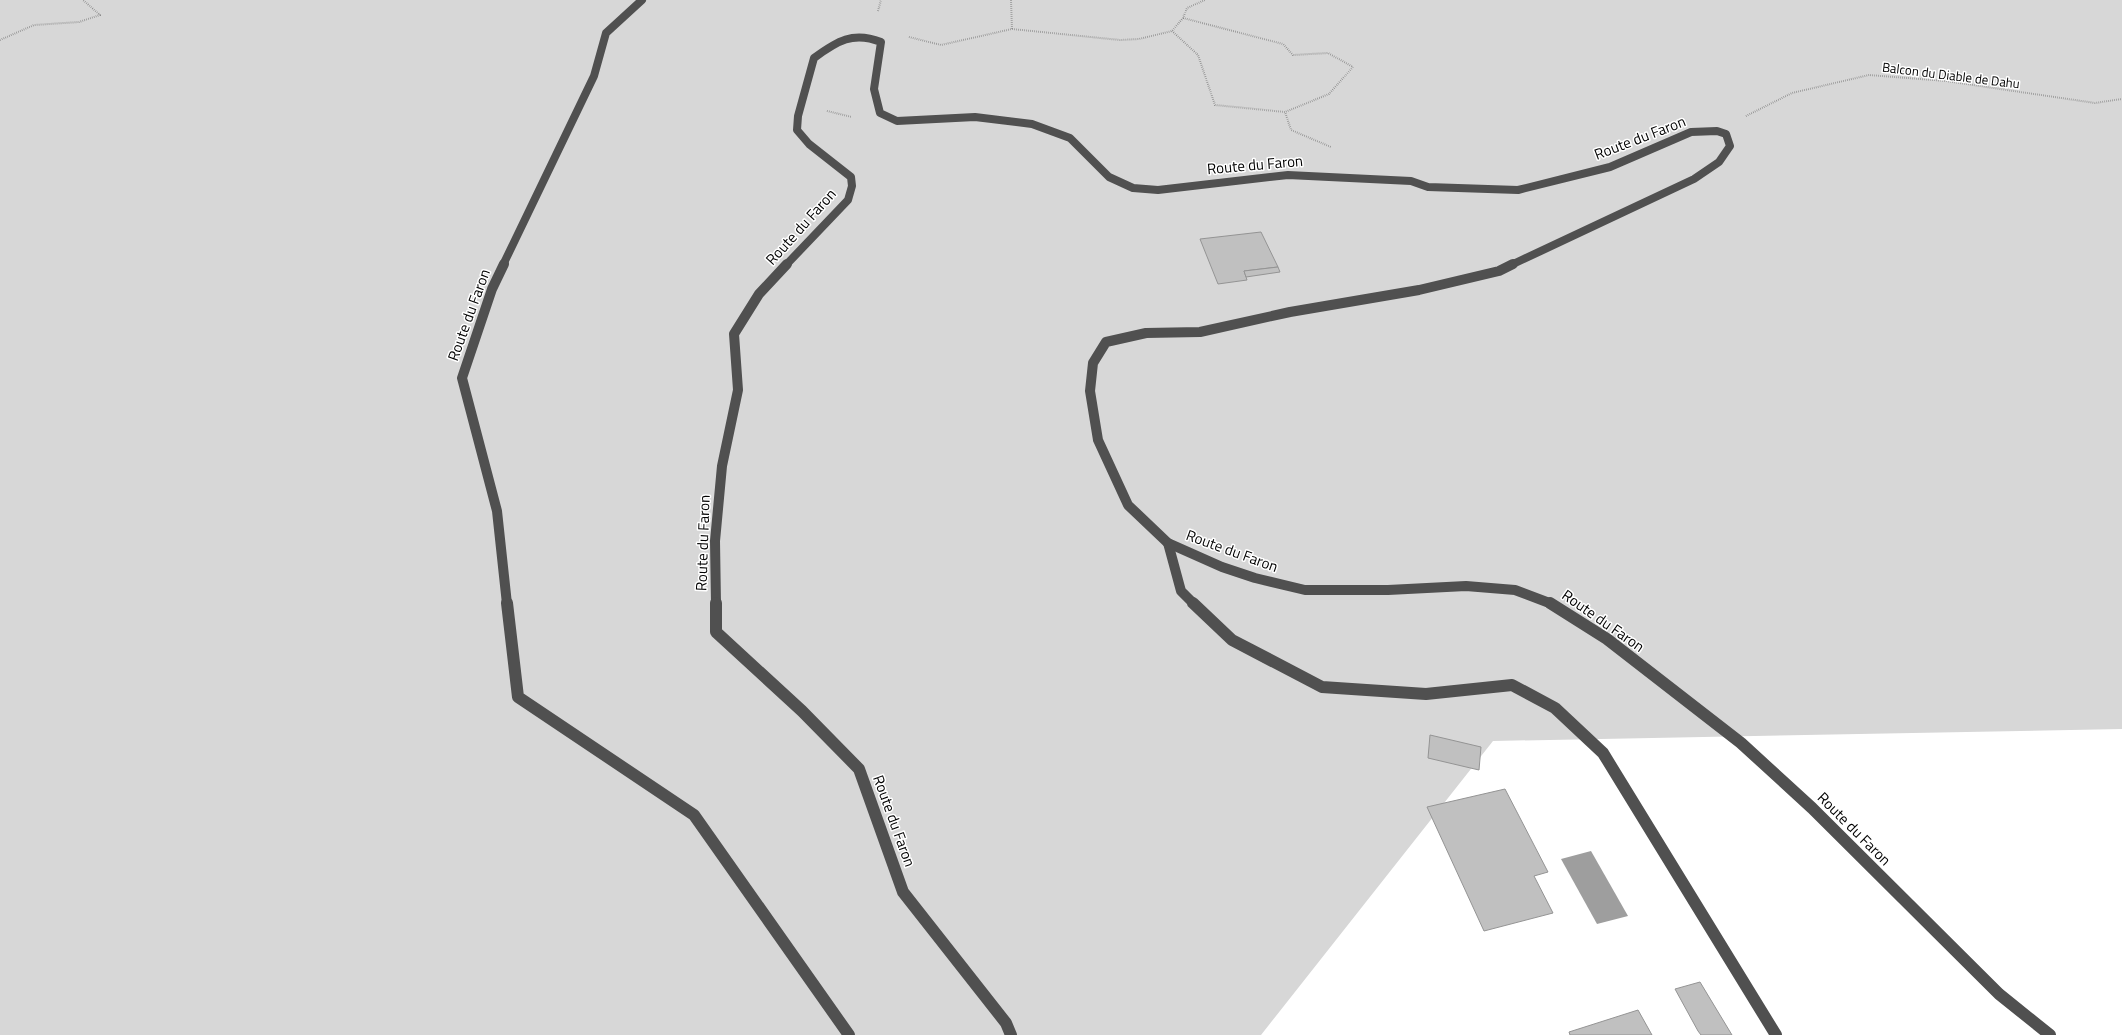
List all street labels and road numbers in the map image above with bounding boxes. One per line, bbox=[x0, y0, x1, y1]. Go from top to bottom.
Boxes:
street label: Balcon du Diable de Dahu bbox=[1881, 57, 2021, 93]
street label: Route du Faron bbox=[1591, 110, 1689, 166]
street label: Route du Faron bbox=[1206, 149, 1304, 180]
street label: Route du Faron bbox=[760, 183, 841, 270]
street label: Route du Faron bbox=[441, 266, 496, 364]
street label: Route du Faron bbox=[689, 494, 716, 591]
street label: Route du Faron bbox=[1183, 523, 1281, 578]
street label: Route du Faron bbox=[1557, 584, 1649, 658]
street label: Route du Faron bbox=[867, 772, 922, 870]
street label: Route du Faron bbox=[1812, 786, 1897, 871]

